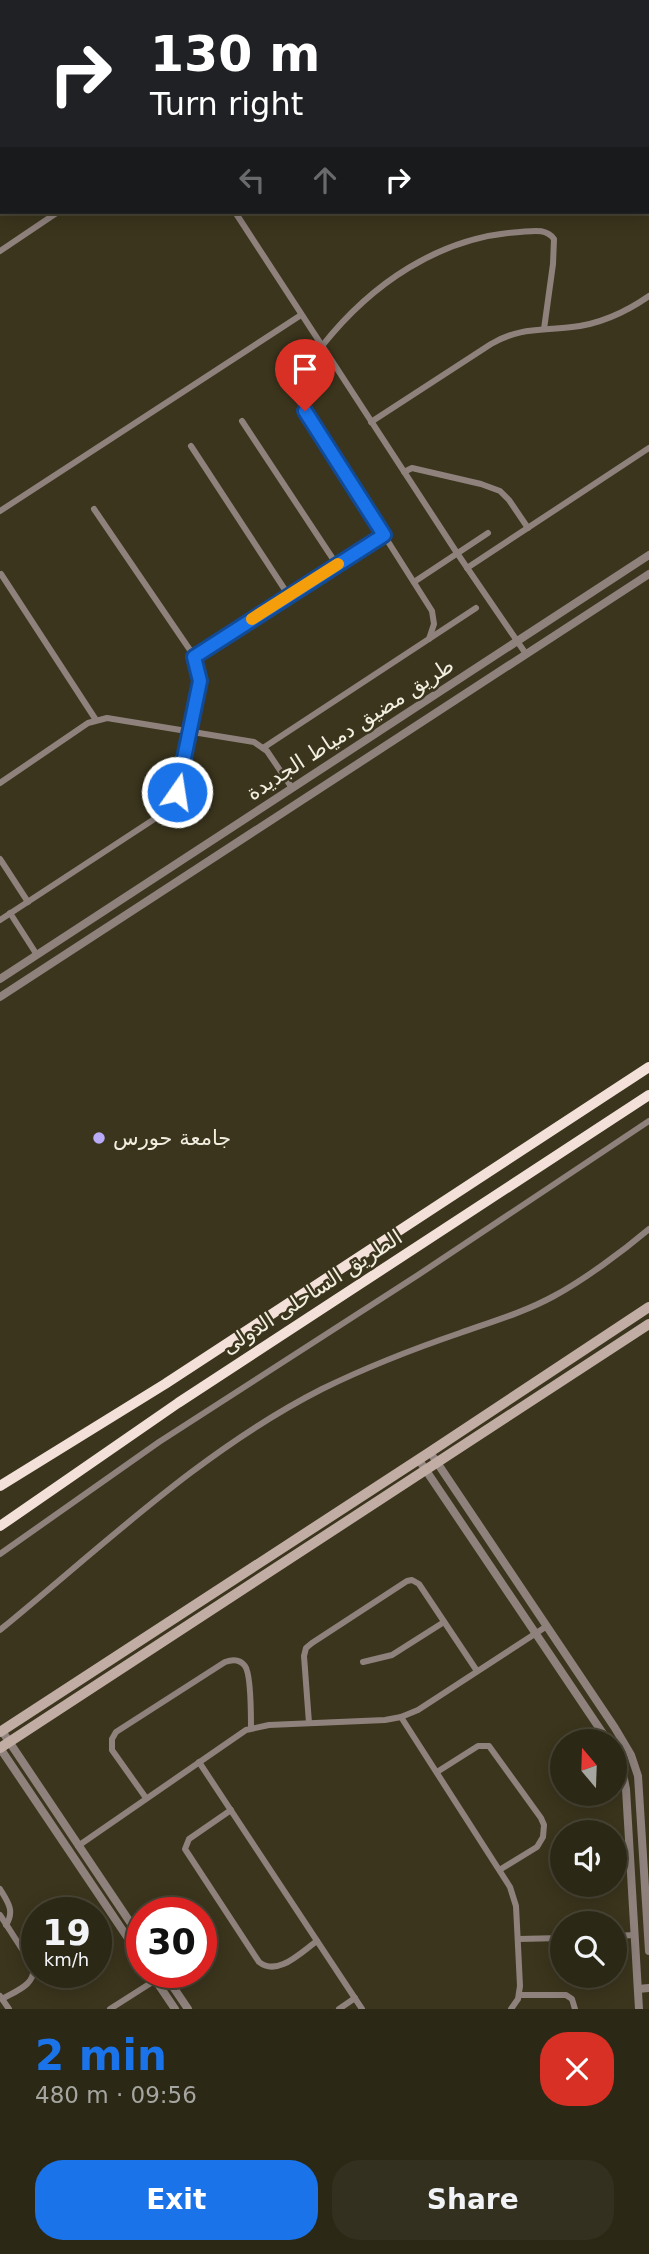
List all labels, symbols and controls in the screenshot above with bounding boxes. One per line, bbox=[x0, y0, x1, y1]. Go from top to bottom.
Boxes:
text: 130 m bbox=[150, 26, 320, 83]
icon: right bbox=[35, 28, 126, 119]
text: Turn right bbox=[150, 85, 303, 123]
icon: left bbox=[233, 161, 271, 199]
icon: ahead bbox=[306, 161, 344, 199]
icon: right bbox=[379, 161, 417, 199]
pin bbox=[275, 339, 335, 411]
icon: arrive bbox=[286, 350, 324, 388]
street label: طريق مضيق دمياط الجديدة bbox=[242, 653, 458, 805]
position arrow bbox=[140, 755, 214, 829]
place label: جامعة حورس bbox=[113, 1126, 231, 1150]
marker: جامعة حورس bbox=[91, 1130, 107, 1146]
street label: الطريق الساحلى الدولى bbox=[217, 1225, 407, 1359]
north arrow bbox=[550, 1729, 626, 1806]
map controls bbox=[550, 1729, 627, 1988]
button: sound bbox=[550, 1820, 627, 1897]
speed limit sign: 30 bbox=[126, 1897, 217, 1988]
button: search bbox=[550, 1911, 627, 1988]
text: 19 bbox=[42, 1913, 91, 1953]
text: km/h bbox=[44, 1949, 89, 1970]
text: 2 min bbox=[35, 2031, 167, 2080]
button: close bbox=[540, 2032, 614, 2106]
text: 480 m · 09:56 bbox=[35, 2082, 197, 2108]
button: Exit bbox=[35, 2160, 318, 2240]
button: Share bbox=[332, 2160, 614, 2240]

